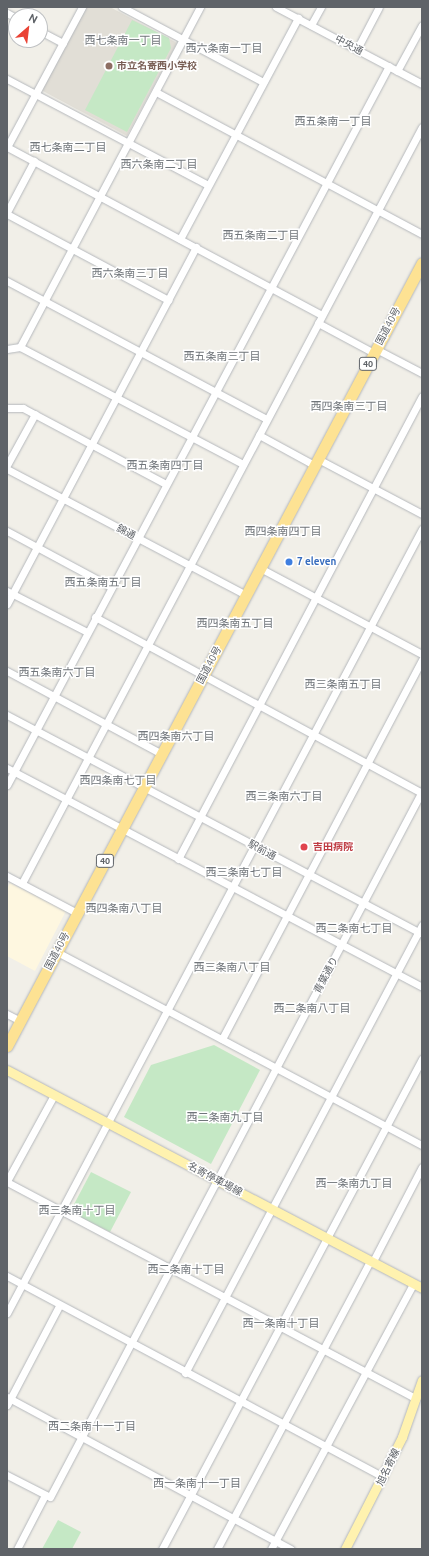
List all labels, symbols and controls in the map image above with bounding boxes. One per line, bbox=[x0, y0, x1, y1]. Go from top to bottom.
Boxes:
north arrow bbox=[8, 8, 48, 48]
text: N bbox=[27, 11, 40, 26]
district label: 西七条南一丁目 bbox=[85, 33, 161, 47]
street label: 中央通 bbox=[333, 33, 365, 57]
district label: 西六条南一丁目 bbox=[186, 41, 262, 55]
place label: 市立名寄西小学校 bbox=[117, 60, 197, 72]
marker: 市立名寄西小学校 bbox=[104, 61, 114, 71]
district label: 西五条南一丁目 bbox=[295, 114, 371, 128]
district label: 西七条南二丁目 bbox=[30, 140, 106, 154]
district label: 西六条南二丁目 bbox=[121, 157, 197, 171]
district label: 西五条南二丁目 bbox=[223, 228, 299, 242]
district label: 西六条南三丁目 bbox=[92, 266, 168, 280]
street label: 国道40号 bbox=[373, 305, 403, 347]
district label: 西五条南三丁目 bbox=[184, 349, 260, 363]
road number: 40 bbox=[358, 357, 378, 371]
district label: 西四条南三丁目 bbox=[311, 399, 387, 413]
district label: 西五条南四丁目 bbox=[127, 458, 203, 472]
street label: 錦通 bbox=[114, 522, 138, 542]
district label: 西四条南四丁目 bbox=[245, 524, 321, 538]
place label: 7 eleven bbox=[297, 556, 336, 568]
marker: 7 eleven bbox=[284, 557, 294, 567]
district label: 西五条南五丁目 bbox=[65, 575, 141, 589]
district label: 西四条南五丁目 bbox=[197, 616, 273, 630]
street label: 国道40号 bbox=[194, 644, 224, 686]
district label: 西五条南六丁目 bbox=[19, 665, 95, 679]
district label: 西三条南五丁目 bbox=[305, 677, 381, 691]
district label: 西四条南六丁目 bbox=[138, 729, 214, 743]
district label: 西四条南七丁目 bbox=[80, 773, 156, 787]
district label: 西三条南六丁目 bbox=[246, 789, 322, 803]
street label: 駅前通 bbox=[246, 838, 278, 862]
marker: 吉田病院 bbox=[298, 841, 310, 853]
place label: 吉田病院 bbox=[313, 841, 353, 853]
road number: 40 bbox=[95, 854, 115, 868]
district label: 西三条南七丁目 bbox=[206, 865, 282, 879]
district label: 西四条南八丁目 bbox=[86, 901, 162, 915]
district label: 西二条南七丁目 bbox=[316, 921, 392, 935]
street label: 国道40号 bbox=[42, 930, 72, 972]
street label: 青葉通り bbox=[311, 955, 341, 995]
district label: 西三条南八丁目 bbox=[194, 960, 270, 974]
district label: 西二条南八丁目 bbox=[274, 1001, 350, 1015]
district label: 西二条南九丁目 bbox=[187, 1110, 263, 1124]
street label: 名寄停車場線 bbox=[186, 1160, 244, 1198]
district label: 西一条南九丁目 bbox=[316, 1176, 392, 1190]
district label: 西三条南十丁目 bbox=[39, 1203, 115, 1217]
district label: 西二条南十丁目 bbox=[148, 1262, 224, 1276]
district label: 西一条南十丁目 bbox=[243, 1316, 319, 1330]
district label: 西二条南十一丁目 bbox=[48, 1419, 136, 1433]
street label: 旭名寄線 bbox=[374, 1446, 402, 1488]
district label: 西一条南十一丁目 bbox=[153, 1476, 241, 1490]

